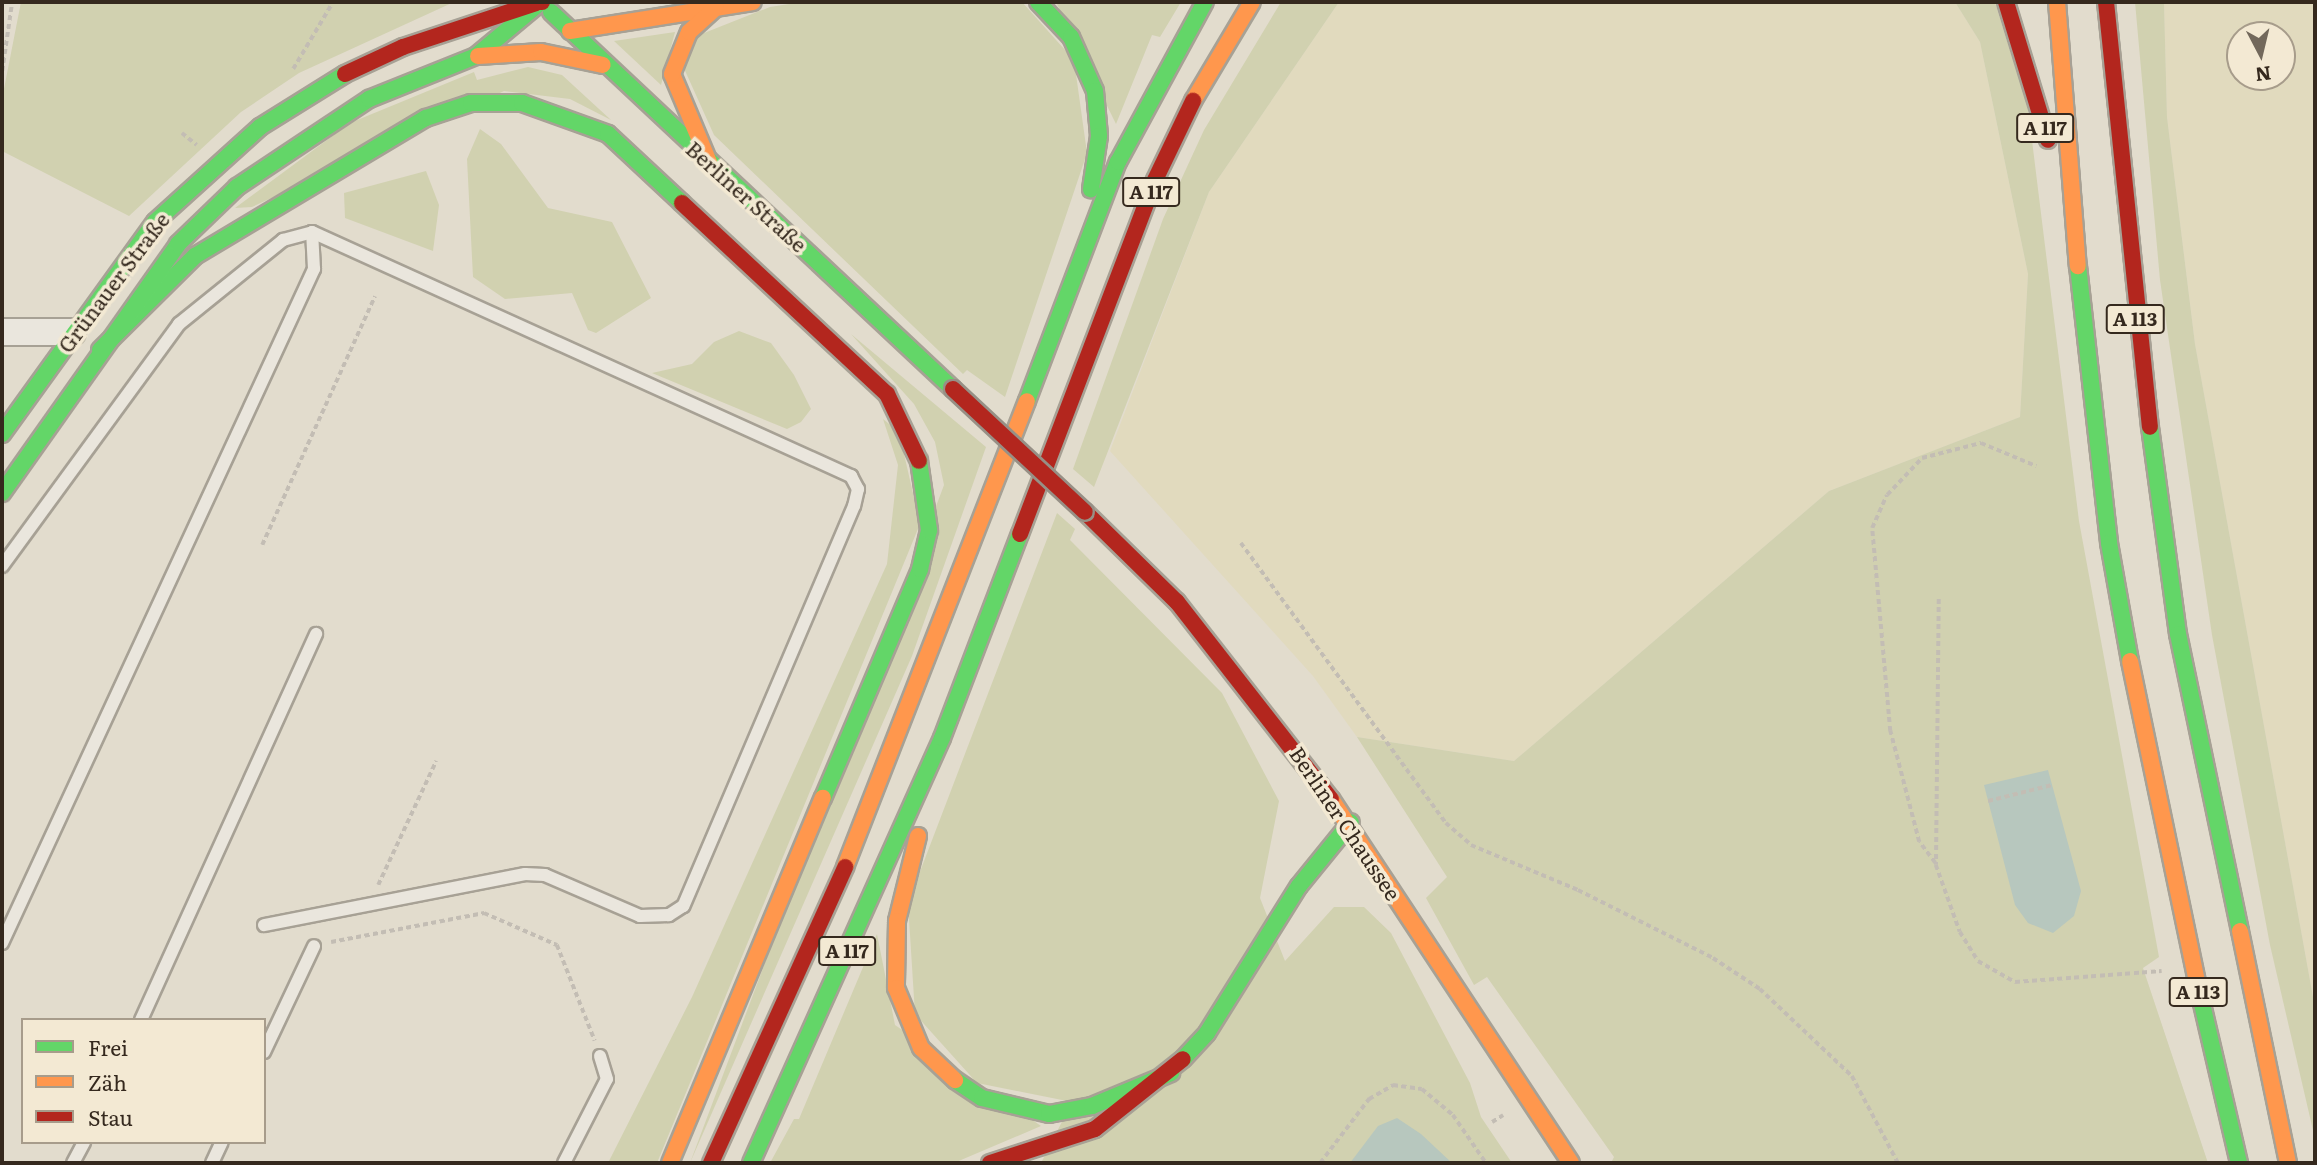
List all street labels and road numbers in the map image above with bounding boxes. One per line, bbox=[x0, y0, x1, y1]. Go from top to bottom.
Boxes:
road number: A 117 bbox=[2015, 112, 2075, 144]
street label: Berliner Straße bbox=[682, 135, 812, 257]
road number: A 117 bbox=[1121, 176, 1181, 208]
street label: Grünauer Straße bbox=[52, 207, 174, 357]
road number: A 113 bbox=[2105, 304, 2165, 334]
street label: Berliner Chaussee bbox=[1285, 741, 1407, 905]
road number: A 117 bbox=[817, 936, 877, 967]
road number: A 113 bbox=[2168, 976, 2228, 1008]

